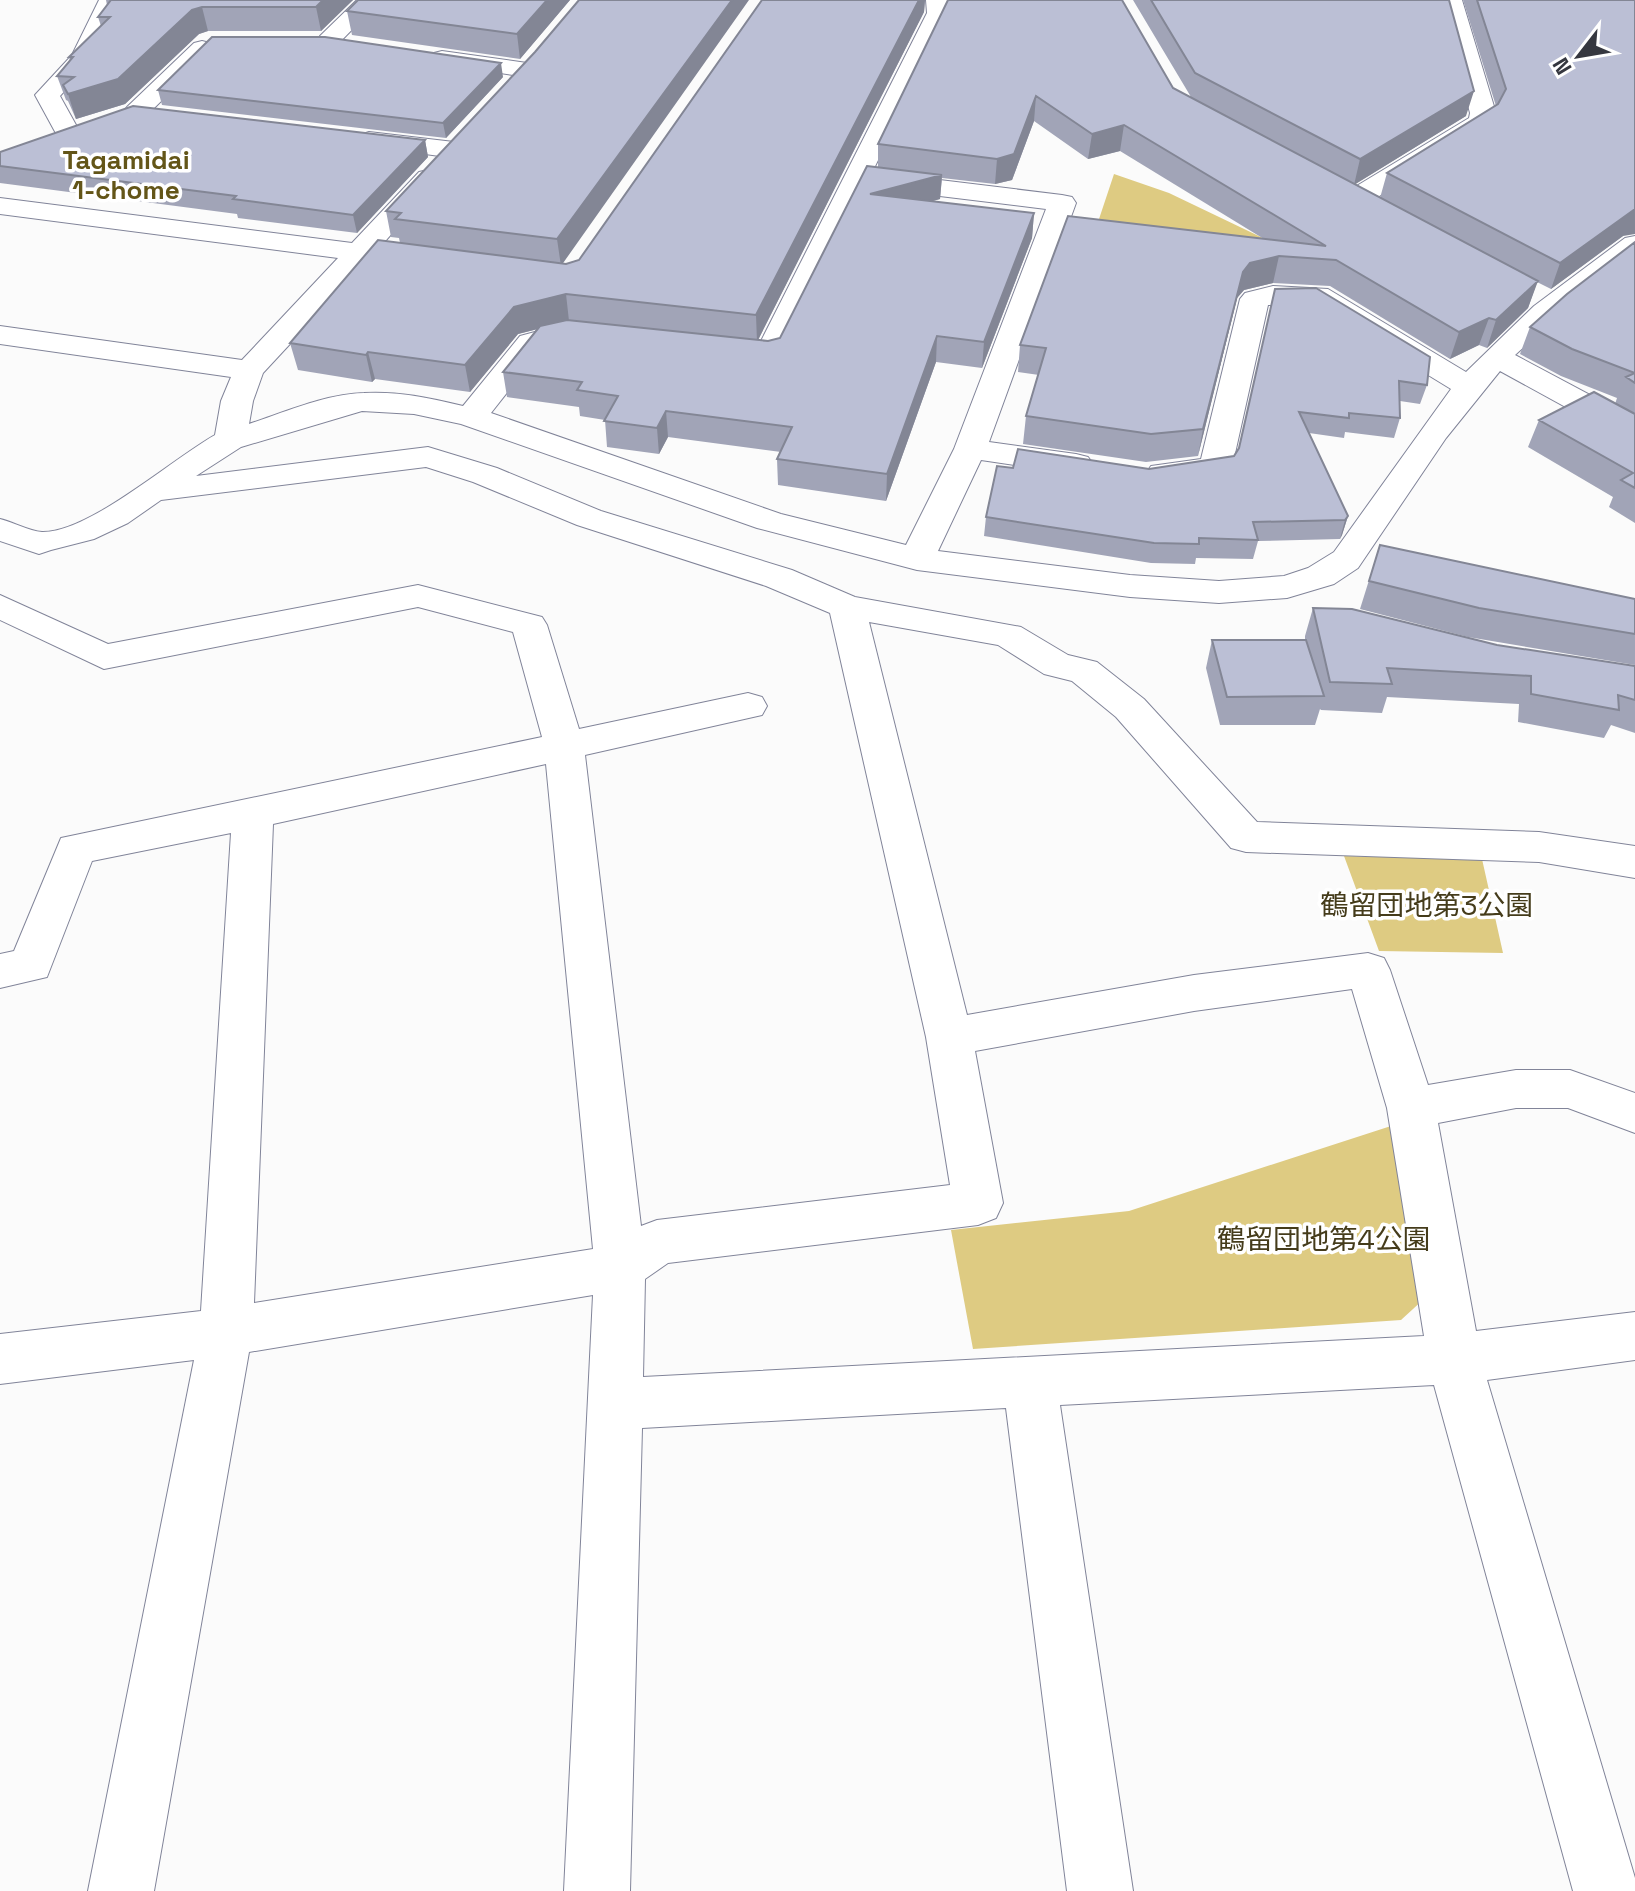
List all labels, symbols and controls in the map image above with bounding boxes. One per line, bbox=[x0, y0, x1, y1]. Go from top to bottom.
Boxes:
north arrow bbox=[1539, 16, 1619, 96]
text: N bbox=[1546, 53, 1578, 80]
district label: Tagamidai 1-chome bbox=[62, 143, 190, 207]
park label: 鶴留団地第3公園 bbox=[1321, 887, 1533, 923]
park label: 鶴留団地第4公園 bbox=[1217, 1221, 1431, 1257]

